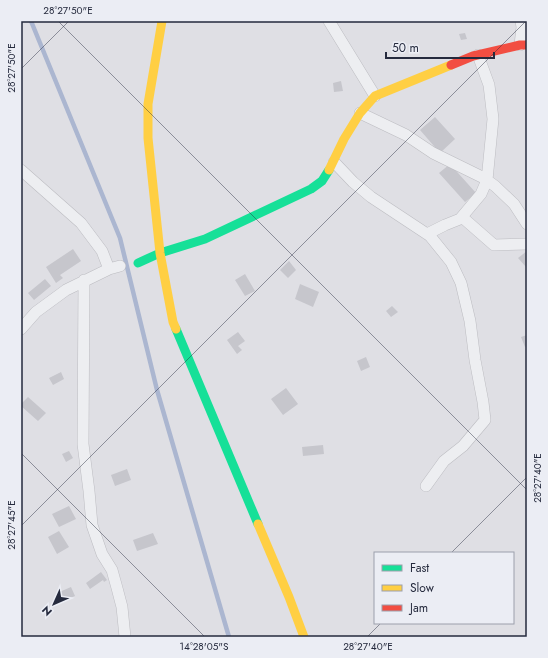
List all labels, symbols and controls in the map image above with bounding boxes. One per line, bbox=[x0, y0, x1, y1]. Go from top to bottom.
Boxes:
text: 28°27'50"E bbox=[43, 3, 93, 18]
scale bar bbox=[386, 34, 494, 60]
text: 50 m bbox=[392, 39, 419, 57]
text: 28°27'50"E bbox=[4, 43, 19, 93]
text: 28°27'40"E bbox=[530, 453, 545, 503]
text: 28°27'45"E bbox=[4, 500, 19, 550]
legend bbox=[374, 552, 514, 624]
text: Fast bbox=[410, 559, 429, 577]
text: Slow bbox=[410, 579, 435, 597]
north arrow bbox=[34, 584, 74, 624]
text: Jam bbox=[408, 599, 428, 617]
text: N bbox=[38, 602, 56, 620]
text: 14°28'05"S bbox=[180, 639, 229, 654]
text: 28°27'40"E bbox=[343, 639, 393, 654]

